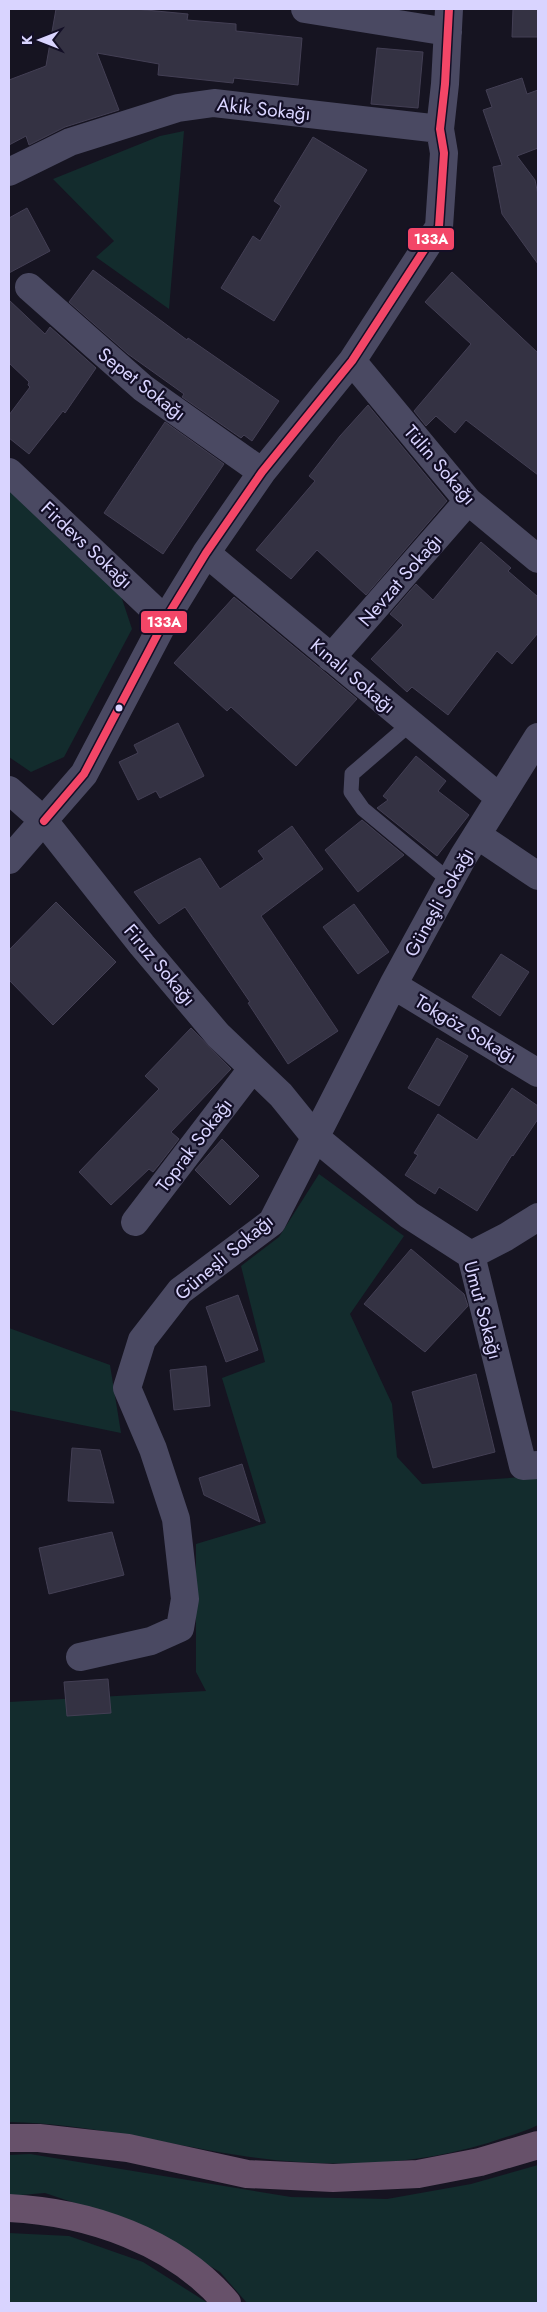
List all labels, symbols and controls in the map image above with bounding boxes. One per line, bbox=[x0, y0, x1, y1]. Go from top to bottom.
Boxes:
north arrow bbox=[15, 15, 65, 65]
text: K bbox=[17, 35, 37, 45]
street label: Akik Sokağı bbox=[216, 91, 312, 127]
line badge: 133A bbox=[407, 227, 455, 251]
text: 133A bbox=[414, 229, 449, 249]
street label: Sepet Sokağı bbox=[92, 341, 192, 427]
street label: Tülin Sokağı bbox=[398, 419, 482, 511]
street label: Firdevs Sokağı bbox=[35, 495, 139, 595]
street label: Nevzat Sokağı bbox=[352, 528, 448, 632]
line badge: 133A bbox=[140, 610, 188, 634]
text: 133A bbox=[147, 612, 182, 632]
street label: Kınalı Sokağı bbox=[305, 632, 401, 720]
unlabelled marker bbox=[114, 703, 124, 713]
street label: Güneşli Sokağı bbox=[398, 842, 480, 962]
street label: Firuz Sokağı bbox=[118, 918, 202, 1012]
street label: Tokgöz Sokağı bbox=[410, 988, 522, 1070]
street label: Toprak Sokağı bbox=[150, 1092, 238, 1198]
street label: Güneşli Sokağı bbox=[169, 1208, 279, 1306]
street label: Umut Sokağı bbox=[457, 1258, 509, 1362]

